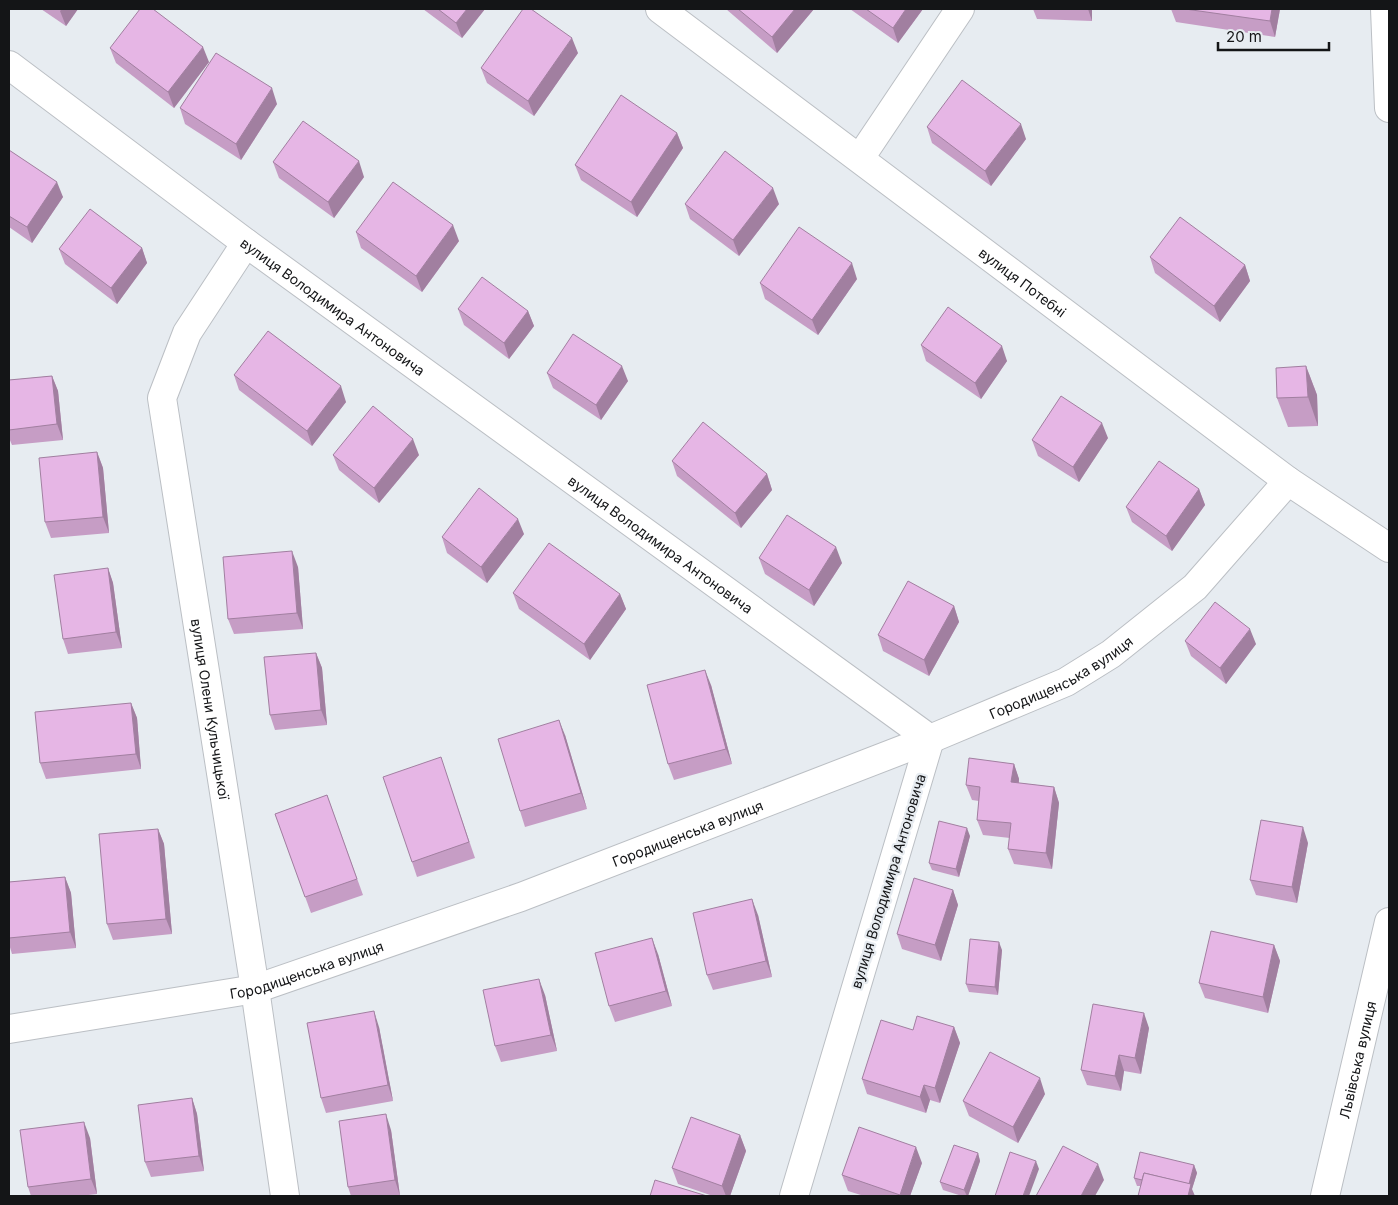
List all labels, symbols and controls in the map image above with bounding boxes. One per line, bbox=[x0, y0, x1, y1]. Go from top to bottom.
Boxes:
scale bar bbox=[1218, 20, 1329, 52]
text: 20 m bbox=[1226, 27, 1262, 46]
street label: вулиця Володимира Антоновича bbox=[237, 234, 429, 379]
street label: вулиця Потебні bbox=[976, 243, 1070, 320]
street label: вулиця Володимира Антоновича bbox=[565, 471, 757, 616]
street label: вулиця Олени Кульчицької bbox=[188, 617, 234, 801]
street label: Городищенська вулиця bbox=[986, 632, 1136, 722]
street label: вулиця Володимира Антоновича bbox=[847, 772, 929, 990]
street label: Городищенська вулиця bbox=[609, 796, 765, 870]
street label: Городищенська вулиця bbox=[229, 937, 385, 1001]
street label: Львівська вулиця bbox=[1335, 999, 1379, 1120]

